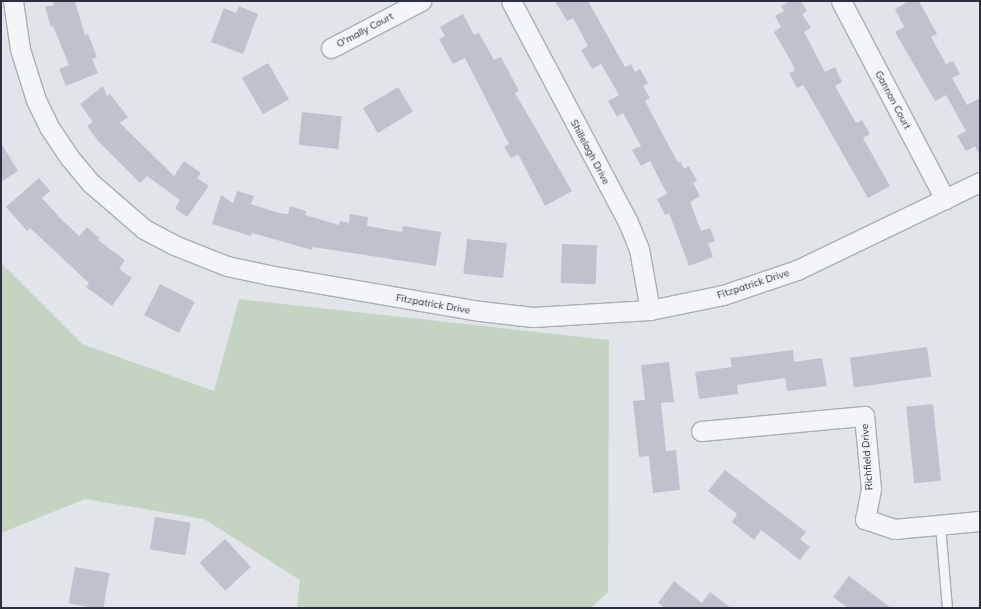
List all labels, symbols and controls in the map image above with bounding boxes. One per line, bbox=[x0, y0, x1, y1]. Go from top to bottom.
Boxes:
street label: O'mally Court bbox=[334, 10, 396, 50]
street label: Gannon Court bbox=[873, 69, 913, 131]
street label: Shillelagh Drive bbox=[568, 118, 612, 186]
street label: Fitzpatrick Drive bbox=[715, 267, 791, 301]
street label: Fitzpatrick Drive bbox=[395, 292, 471, 316]
street label: Richfield Drive bbox=[859, 423, 875, 491]

